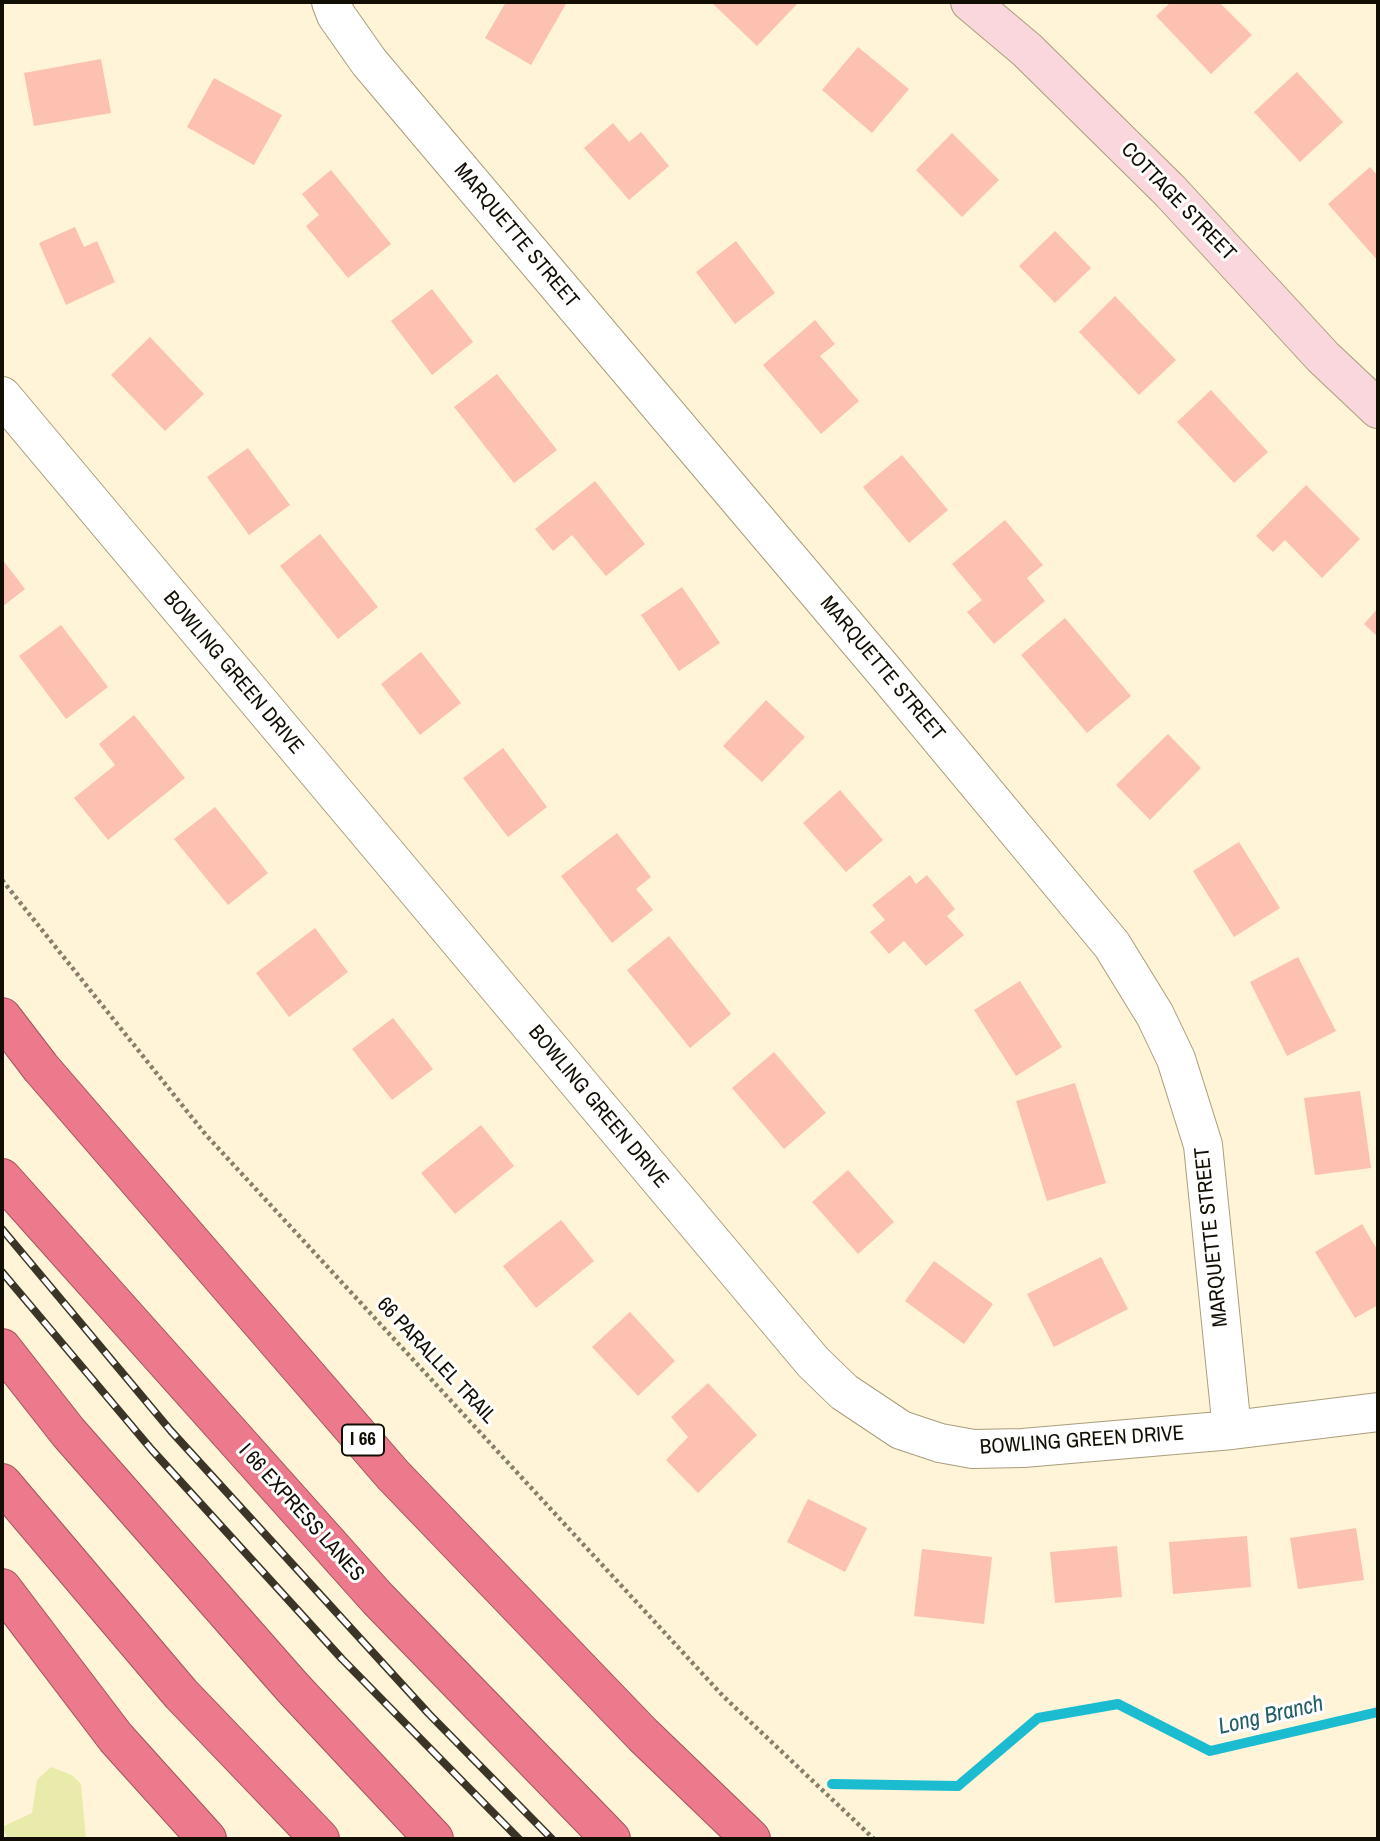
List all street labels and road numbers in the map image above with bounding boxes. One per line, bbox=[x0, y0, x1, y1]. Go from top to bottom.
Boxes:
street label: COTTAGE STREET bbox=[1115, 138, 1241, 266]
street label: MARQUETTE STREET bbox=[448, 159, 584, 313]
street label: BOWLING GREEN DRIVE bbox=[158, 586, 308, 760]
street label: MARQUETTE STREET bbox=[814, 592, 950, 746]
street label: BOWLING GREEN DRIVE bbox=[523, 1020, 673, 1194]
street label: MARQUETTE STREET bbox=[1190, 1146, 1234, 1328]
street label: 66 PARALLEL TRAIL bbox=[371, 1293, 501, 1429]
street label: BOWLING GREEN DRIVE bbox=[979, 1421, 1185, 1461]
road number: I 66 bbox=[342, 1424, 384, 1456]
street label: I 66 EXPRESS LANES bbox=[233, 1439, 369, 1587]

